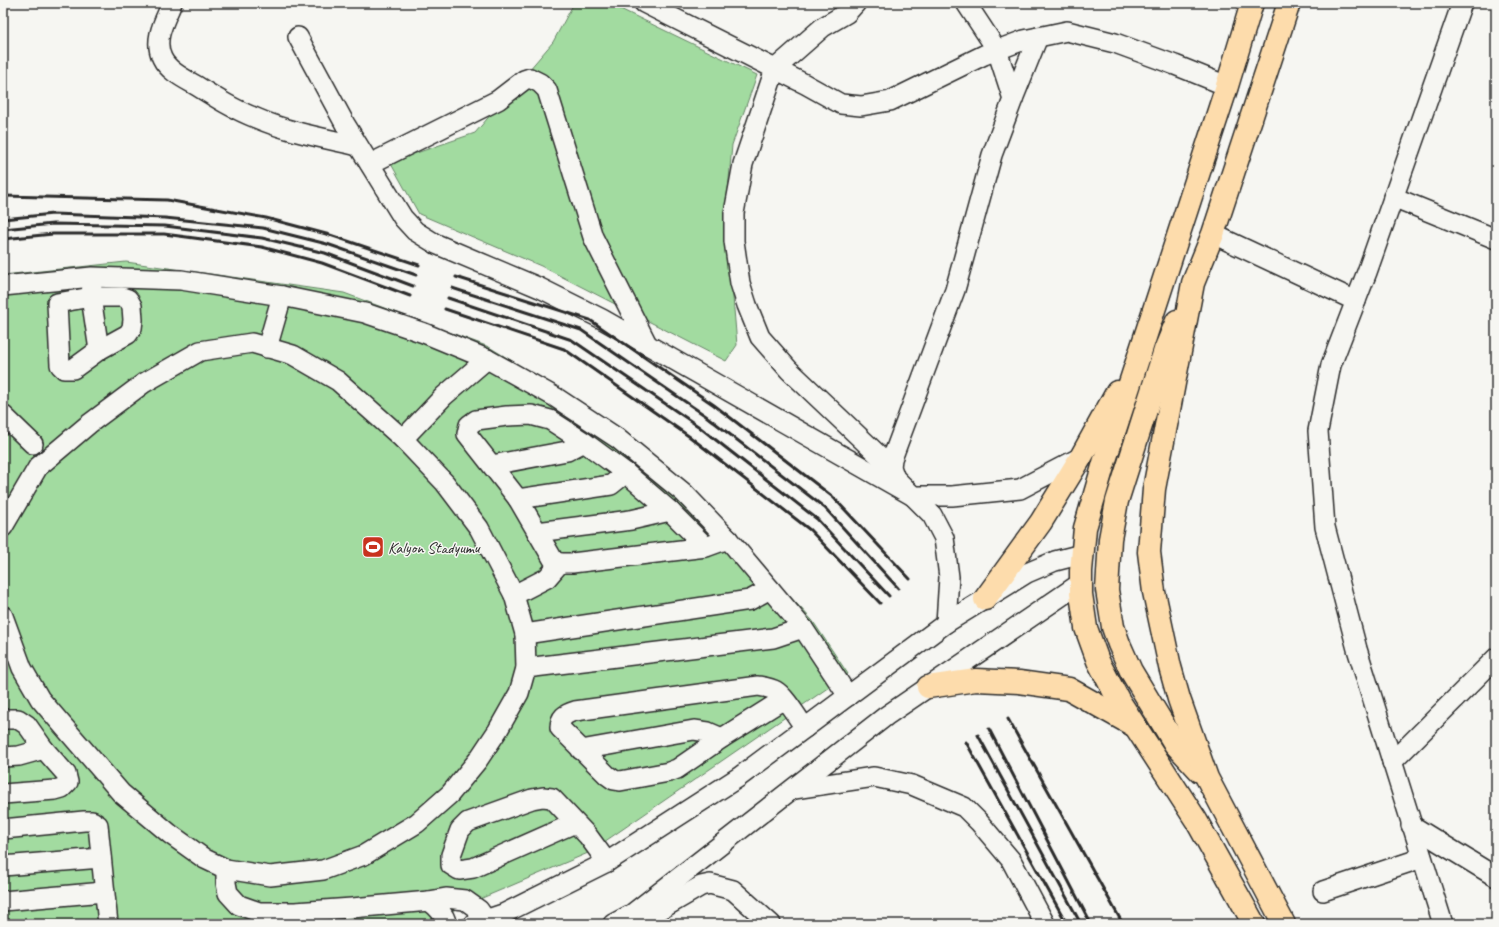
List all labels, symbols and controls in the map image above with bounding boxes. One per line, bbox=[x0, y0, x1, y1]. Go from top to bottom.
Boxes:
sports icon: Kalyon Stadyumu bbox=[360, 534, 386, 560]
place label: Kalyon Stadyumu bbox=[388, 538, 481, 558]

